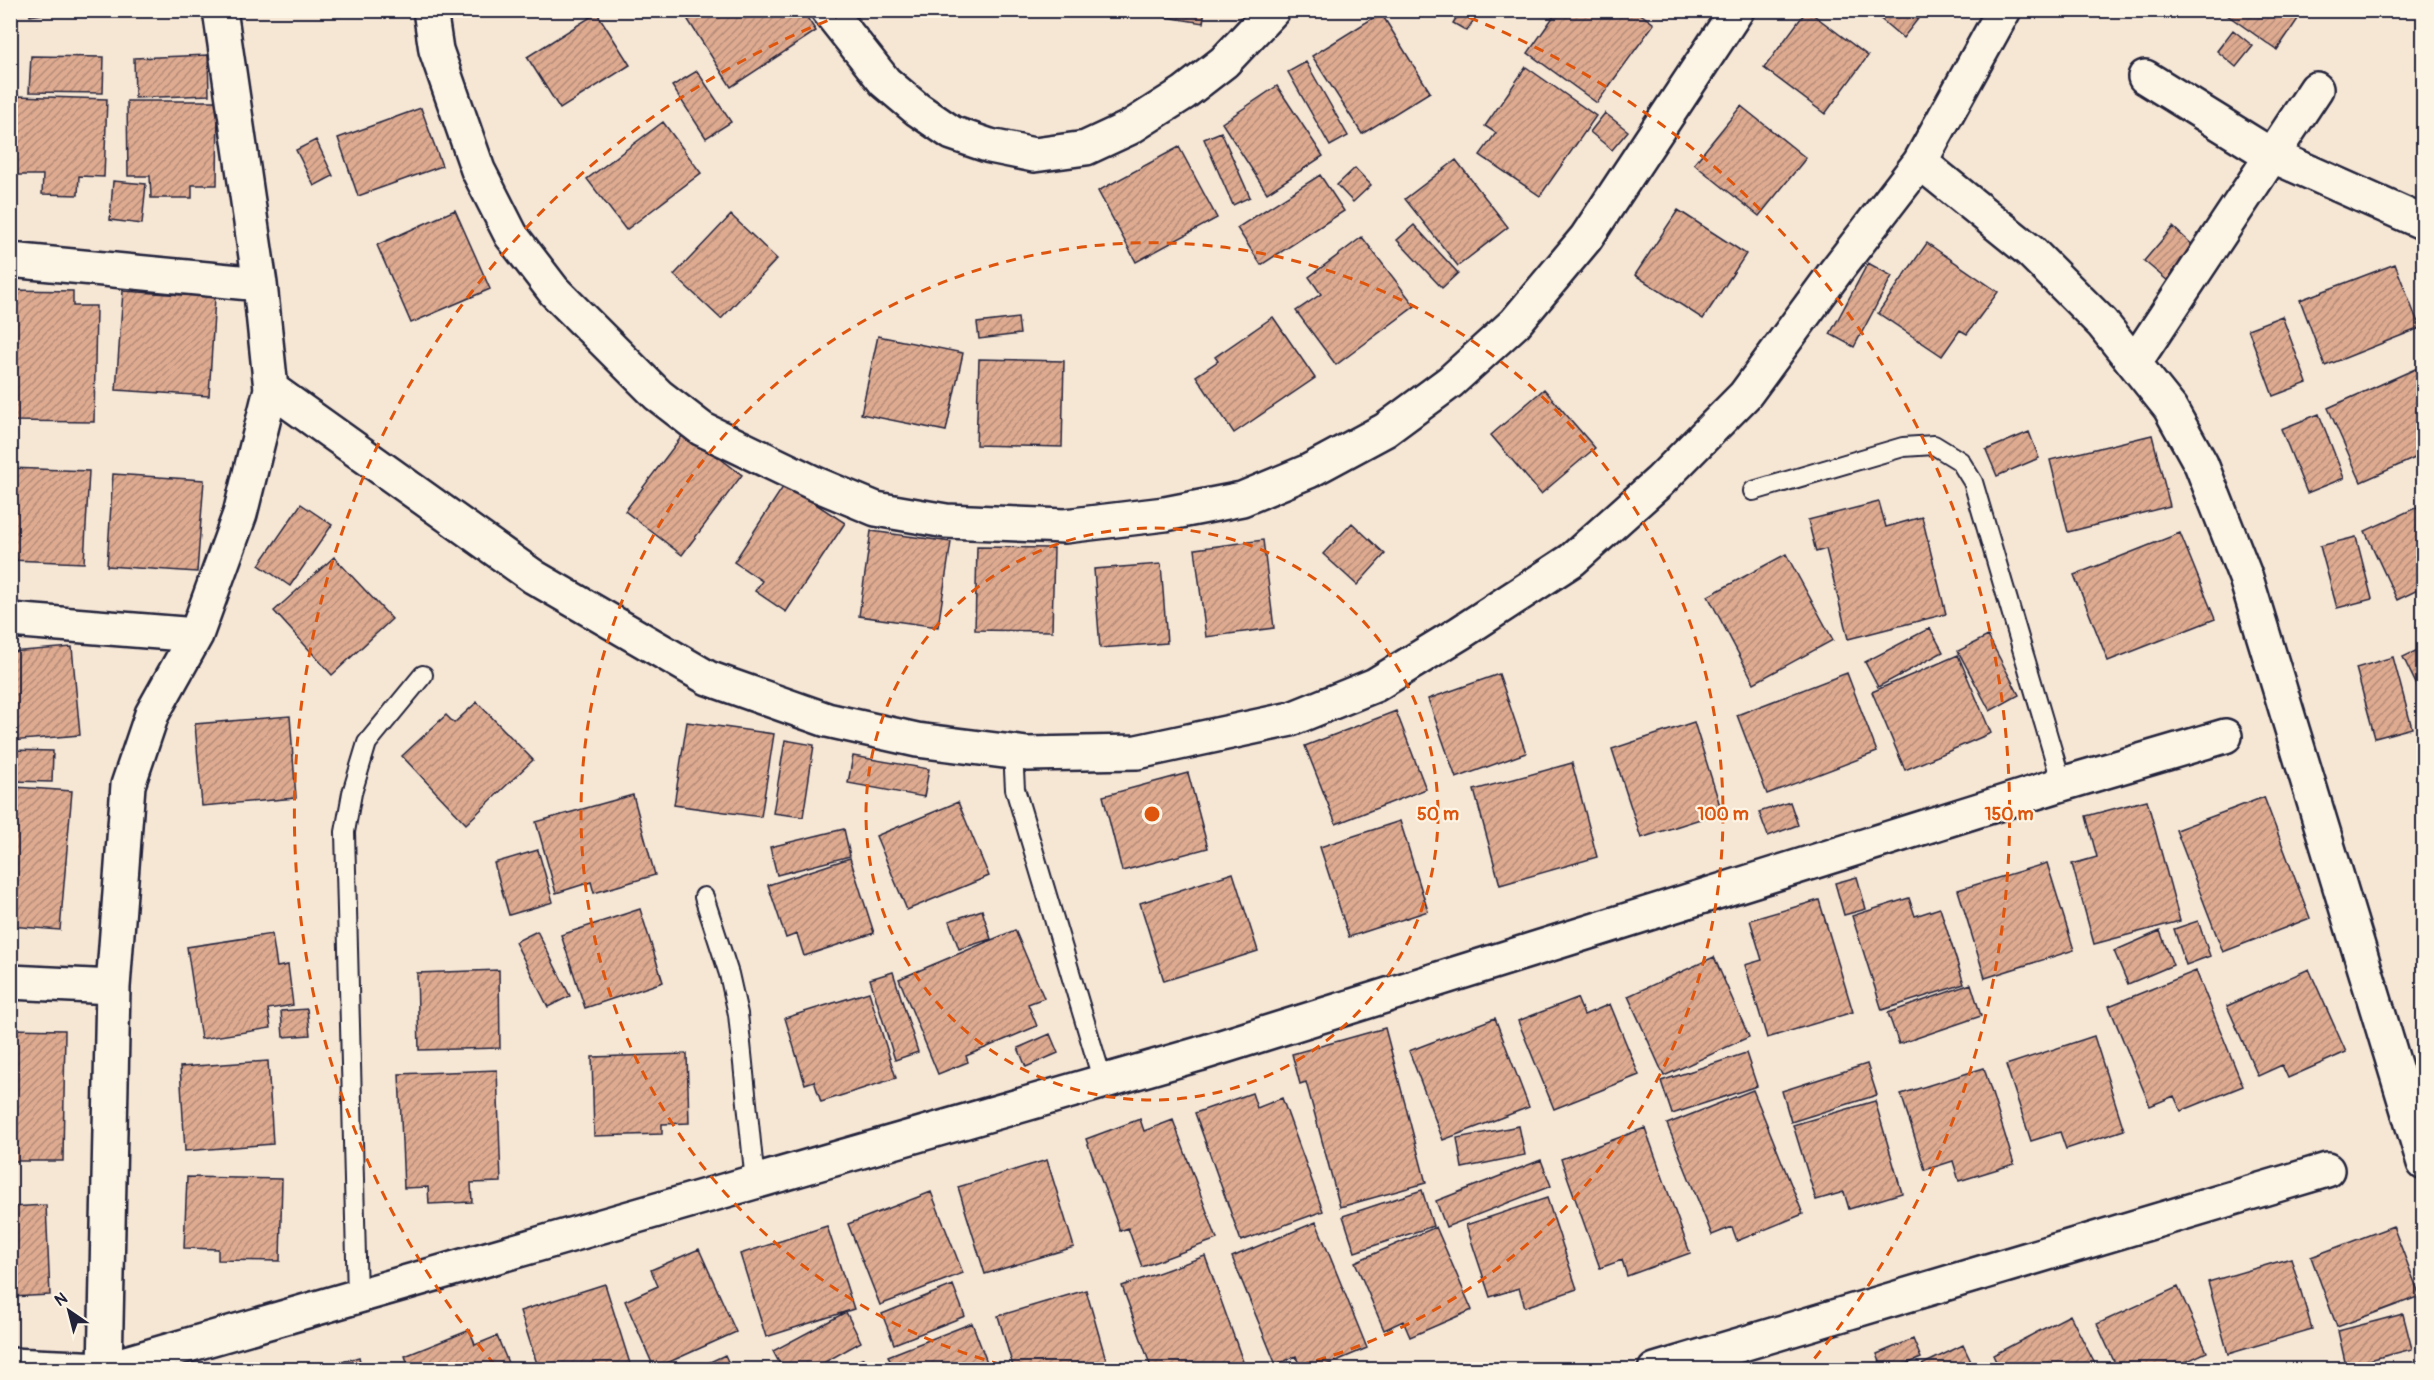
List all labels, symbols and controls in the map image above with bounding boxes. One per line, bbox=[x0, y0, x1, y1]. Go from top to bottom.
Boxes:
text: 50 m bbox=[1417, 803, 1459, 826]
text: 100 m bbox=[1697, 803, 1749, 826]
text: 150 m bbox=[1985, 803, 2034, 826]
centre of rings bbox=[1142, 804, 1162, 824]
north arrow bbox=[39, 1281, 99, 1341]
text: N bbox=[51, 1288, 71, 1311]

